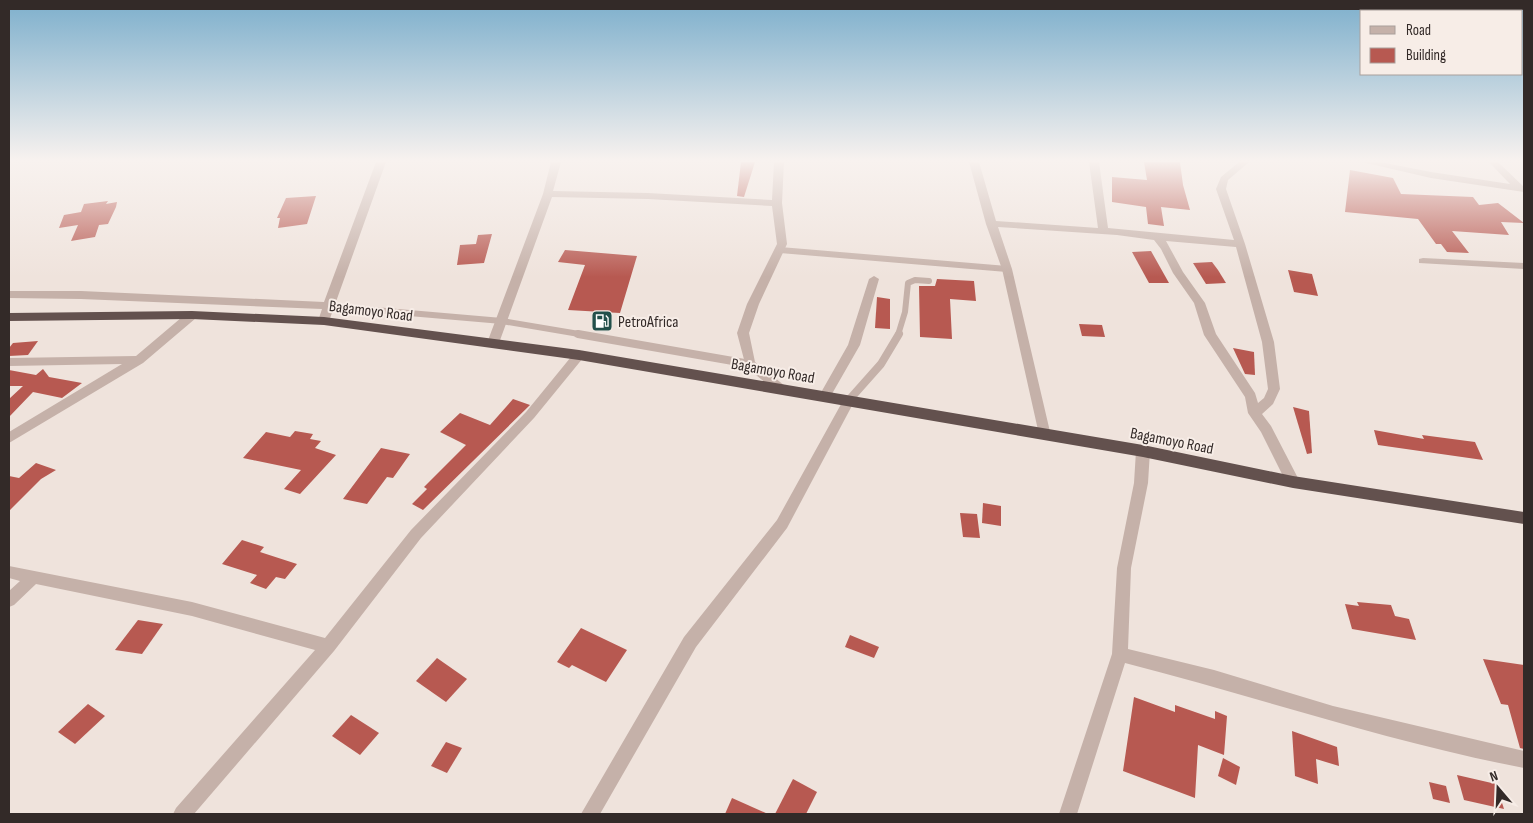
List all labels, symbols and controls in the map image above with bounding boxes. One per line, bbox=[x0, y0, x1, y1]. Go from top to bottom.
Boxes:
legend bbox=[1360, 10, 1523, 75]
text: Road bbox=[1406, 21, 1431, 40]
text: Building bbox=[1406, 46, 1446, 65]
street label: Bagamoyo Road bbox=[328, 297, 414, 326]
fuel station icon: PetroAfrica bbox=[590, 309, 614, 333]
place label: PetroAfrica bbox=[618, 313, 678, 332]
street label: Bagamoyo Road bbox=[730, 355, 816, 388]
street label: Bagamoyo Road bbox=[1129, 424, 1215, 459]
north arrow bbox=[1473, 763, 1523, 813]
text: N bbox=[1488, 767, 1500, 785]

